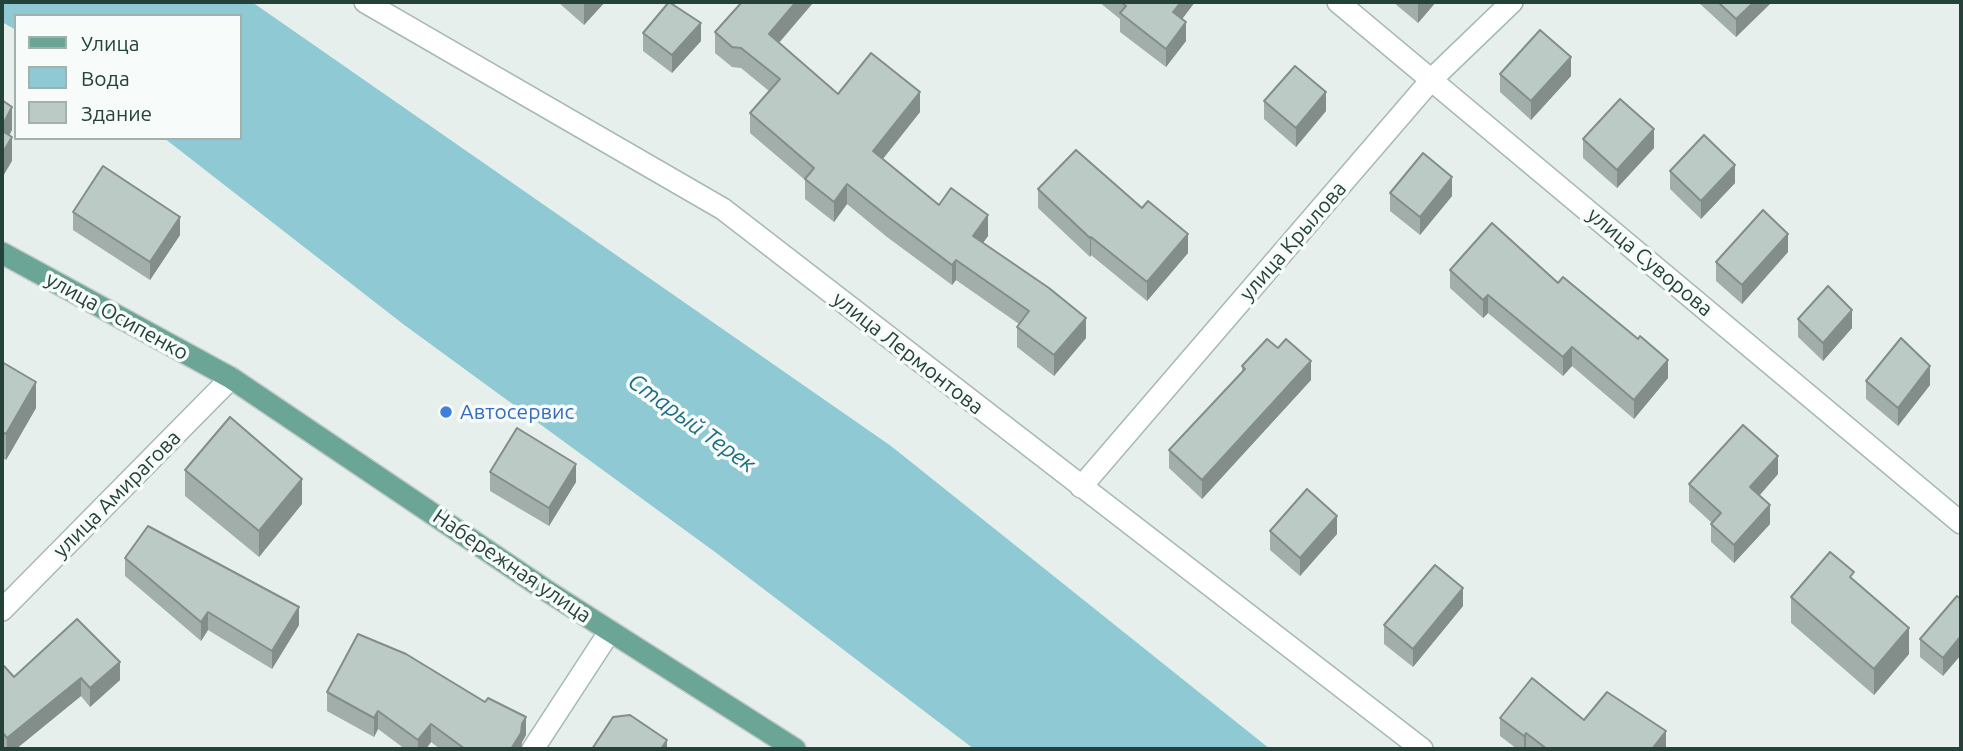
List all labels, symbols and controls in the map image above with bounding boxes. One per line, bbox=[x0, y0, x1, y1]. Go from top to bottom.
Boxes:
legend bbox=[14, 14, 242, 140]
text: Улица bbox=[81, 31, 139, 55]
text: Вода bbox=[81, 66, 130, 90]
text: Здание bbox=[81, 101, 152, 125]
street label: улица Крылова bbox=[1234, 176, 1352, 306]
street label: улица Суворова bbox=[1582, 202, 1718, 322]
street label: улица Осипенко bbox=[41, 266, 193, 366]
street label: улица Лермонтова bbox=[828, 286, 988, 420]
water label: Старый Терек bbox=[623, 367, 761, 479]
place label: Автосервис bbox=[460, 399, 574, 425]
marker: Автосервис bbox=[438, 404, 454, 420]
street label: улица Амирагова bbox=[48, 425, 186, 563]
street label: Набережная улица bbox=[428, 504, 596, 628]

